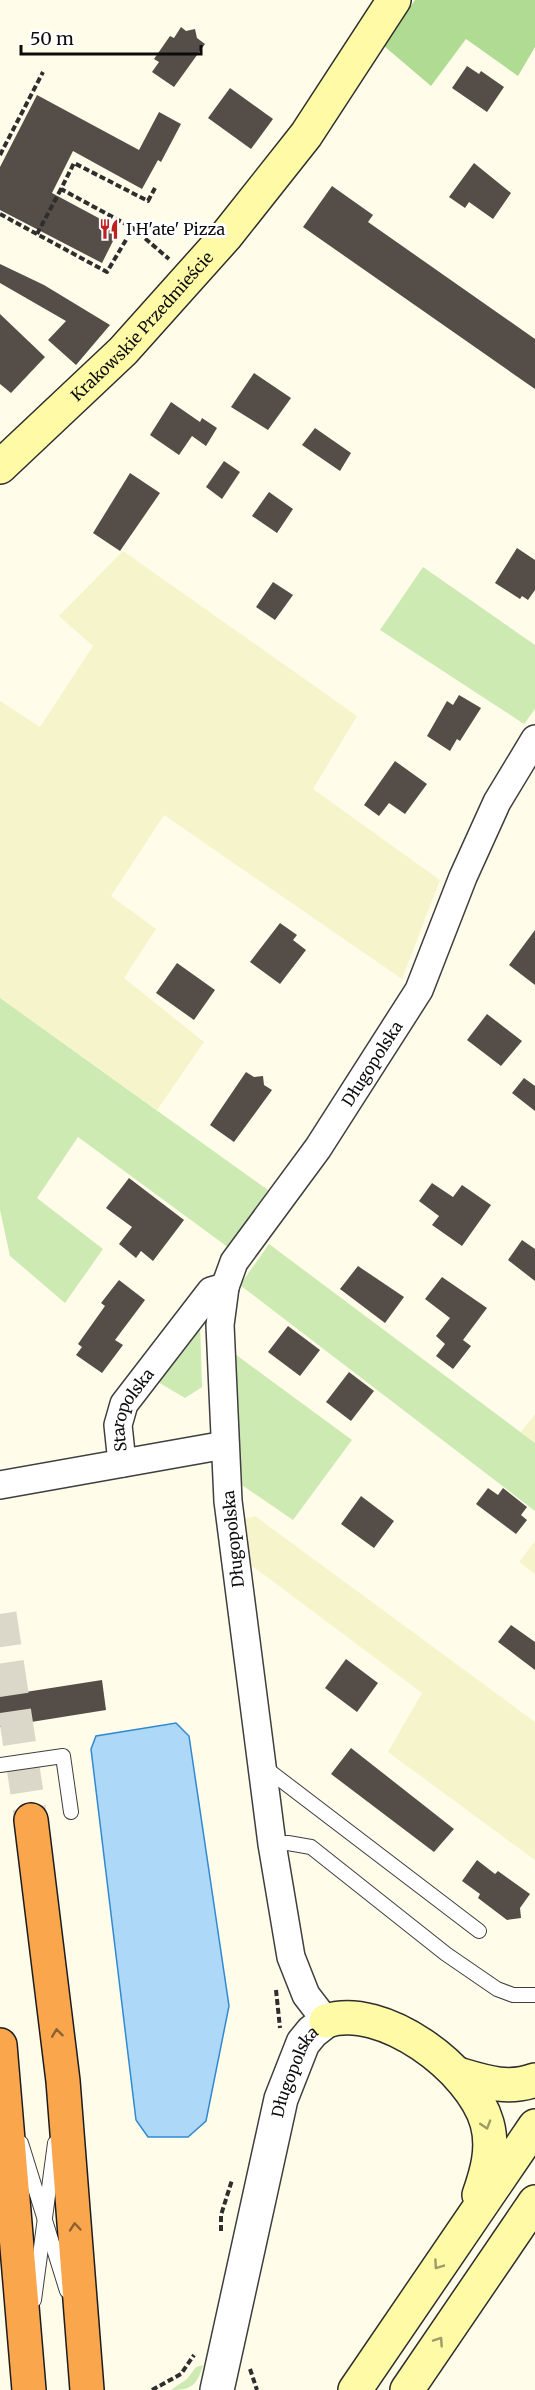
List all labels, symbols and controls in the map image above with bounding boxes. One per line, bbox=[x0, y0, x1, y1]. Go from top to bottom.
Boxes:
scale bar bbox=[21, 18, 201, 56]
text: 50 m bbox=[30, 27, 74, 50]
restaurant icon: I H'ate' Pizza bbox=[97, 217, 121, 241]
place label: I H'ate' Pizza bbox=[126, 219, 225, 239]
street label: Krakowskie Przedmieście bbox=[66, 247, 217, 405]
street label: Długopolska bbox=[337, 1017, 407, 1110]
street label: Staropolska bbox=[108, 1364, 158, 1453]
street label: Długopolska bbox=[218, 1489, 248, 1588]
street label: Długopolska bbox=[267, 2021, 322, 2119]
one-way arrow bbox=[51, 2028, 64, 2037]
one-way arrow bbox=[479, 2119, 491, 2130]
one-way arrow bbox=[69, 2222, 82, 2232]
one-way arrow bbox=[434, 2259, 445, 2270]
one-way arrow bbox=[432, 2336, 443, 2347]

